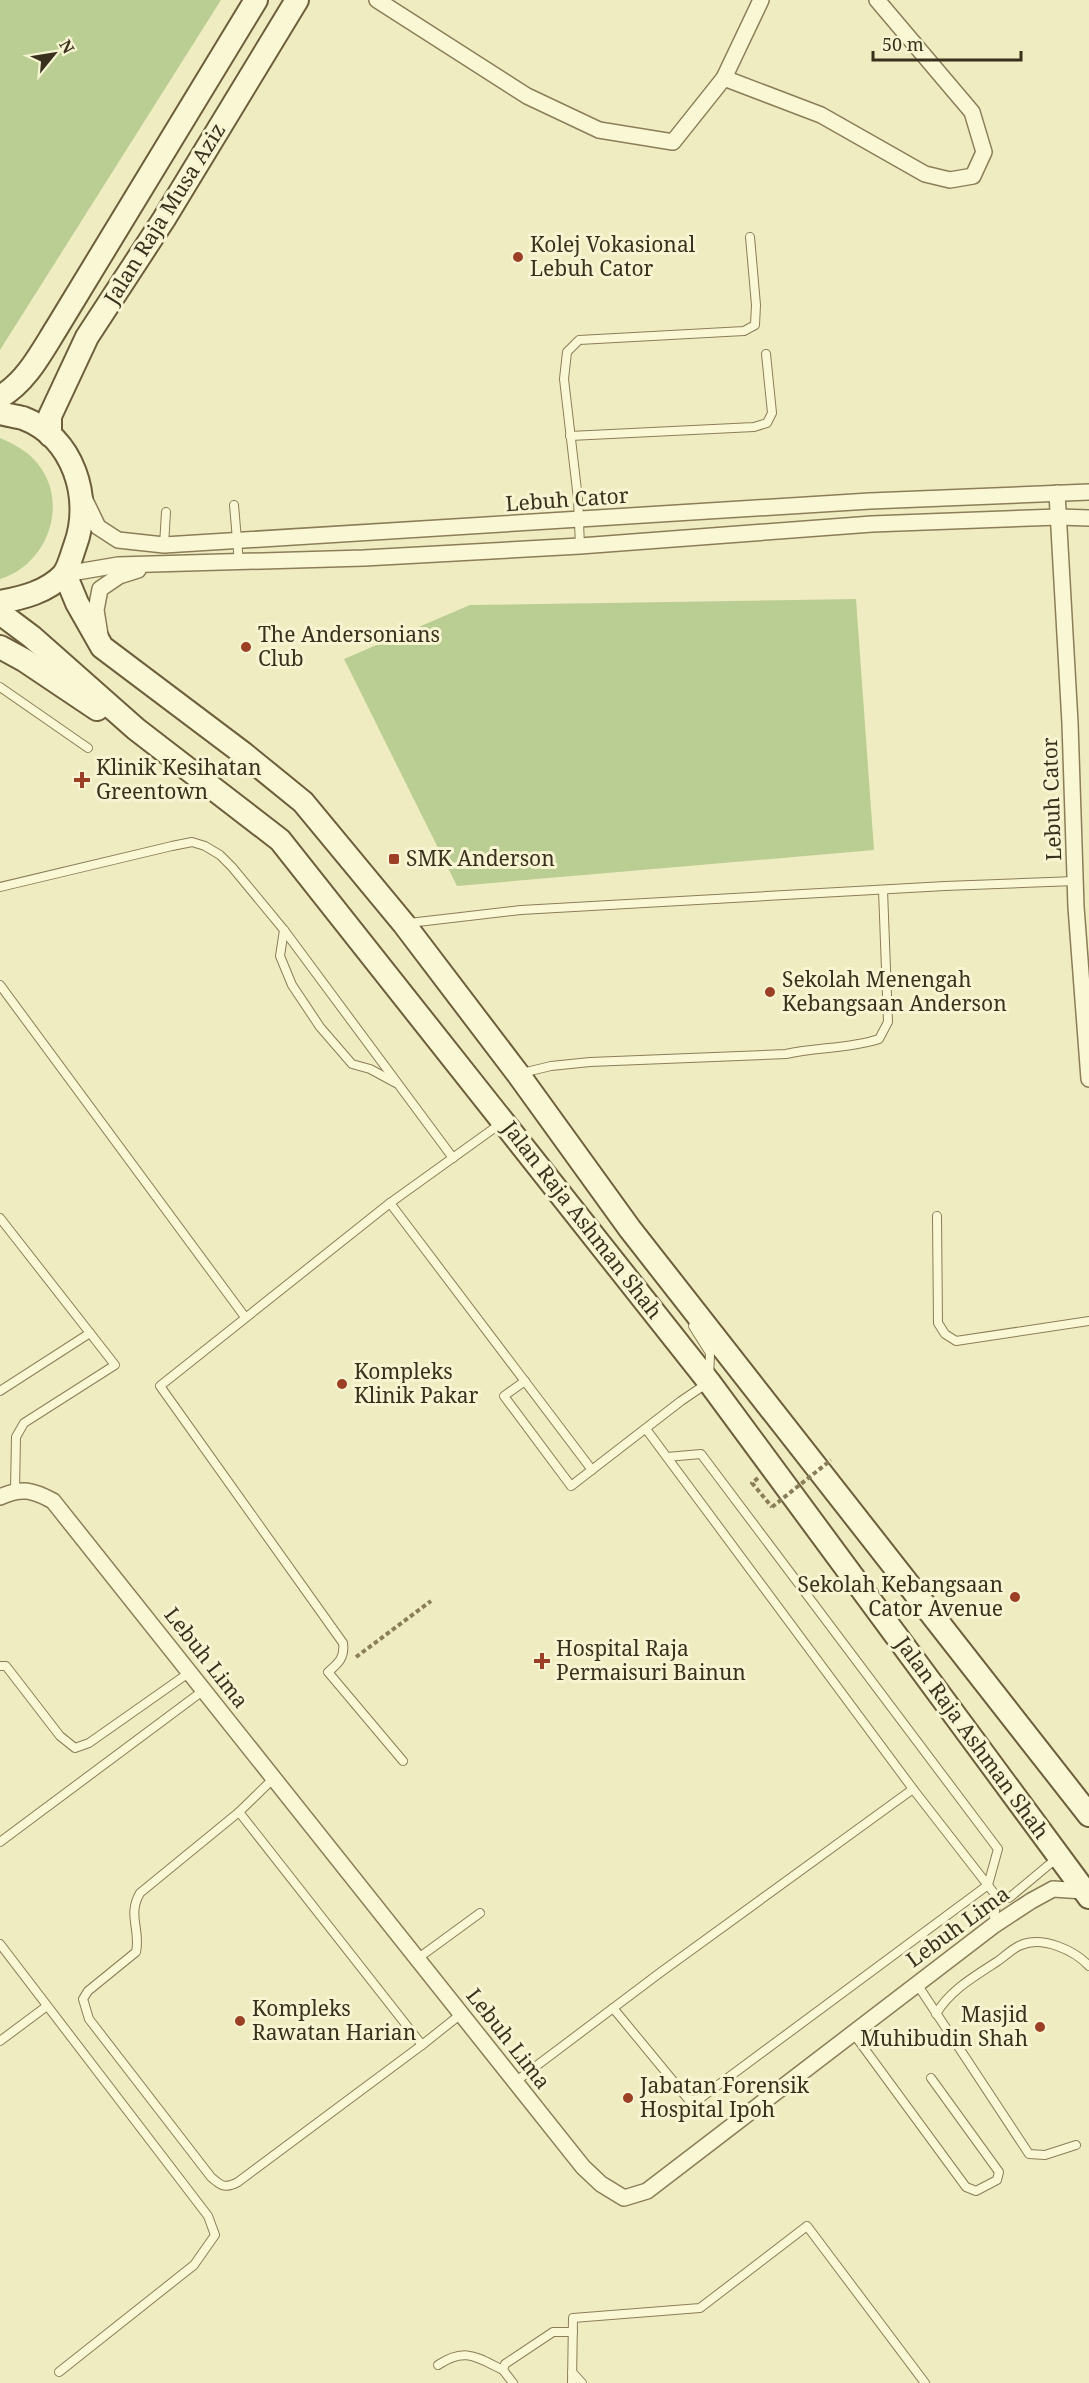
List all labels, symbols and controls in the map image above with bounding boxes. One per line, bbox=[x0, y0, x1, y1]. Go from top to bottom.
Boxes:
north arrow bbox=[24, 24, 84, 84]
scale bar bbox=[873, 24, 1022, 62]
text: 50 m bbox=[882, 32, 924, 56]
text: N bbox=[54, 36, 80, 58]
street label: Jalan Raja Musa Aziz bbox=[96, 118, 231, 310]
place label: Kolej Vokasional Lebuh Cator bbox=[530, 230, 696, 282]
marker: Kolej Vokasional Lebuh Cator bbox=[511, 250, 525, 264]
street label: Lebuh Cator bbox=[504, 481, 630, 517]
place label: The Andersonians Club bbox=[258, 620, 440, 672]
marker: The Andersonians Club bbox=[239, 640, 253, 654]
street label: Lebuh Cator bbox=[1035, 737, 1067, 861]
place label: Klinik Kesihatan Greentown bbox=[96, 753, 262, 805]
marker: Klinik Kesihatan Greentown bbox=[73, 771, 91, 789]
place label: SMK Anderson bbox=[406, 844, 555, 872]
marker: SMK Anderson bbox=[387, 852, 401, 866]
place label: Sekolah Menengah Kebangsaan Anderson bbox=[782, 965, 1007, 1017]
marker: Sekolah Menengah Kebangsaan Anderson bbox=[763, 985, 777, 999]
street label: Jalan Raja Ashman Shah bbox=[496, 1114, 669, 1324]
place label: Kompleks Klinik Pakar bbox=[354, 1357, 479, 1409]
marker: Kompleks Klinik Pakar bbox=[335, 1377, 349, 1391]
place label: Sekolah Kebangsaan Cator Avenue bbox=[797, 1570, 1003, 1622]
marker: Sekolah Kebangsaan Cator Avenue bbox=[1008, 1590, 1022, 1604]
street label: Lebuh Lima bbox=[159, 1601, 255, 1714]
street label: Jalan Raja Ashman Shah bbox=[889, 1630, 1056, 1844]
place label: Hospital Raja Permaisuri Bainun bbox=[556, 1634, 746, 1686]
marker: Hospital Raja Permaisuri Bainun bbox=[533, 1652, 551, 1670]
street label: Lebuh Lima bbox=[900, 1879, 1015, 1973]
street label: Lebuh Lima bbox=[461, 1982, 557, 2095]
place label: Kompleks Rawatan Harian bbox=[252, 1994, 416, 2046]
place label: Masjid Muhibudin Shah bbox=[860, 2000, 1028, 2052]
marker: Kompleks Rawatan Harian bbox=[233, 2014, 247, 2028]
marker: Masjid Muhibudin Shah bbox=[1033, 2020, 1047, 2034]
place label: Jabatan Forensik Hospital Ipoh bbox=[639, 2071, 810, 2123]
marker: Jabatan Forensik Hospital Ipoh bbox=[621, 2091, 635, 2105]

